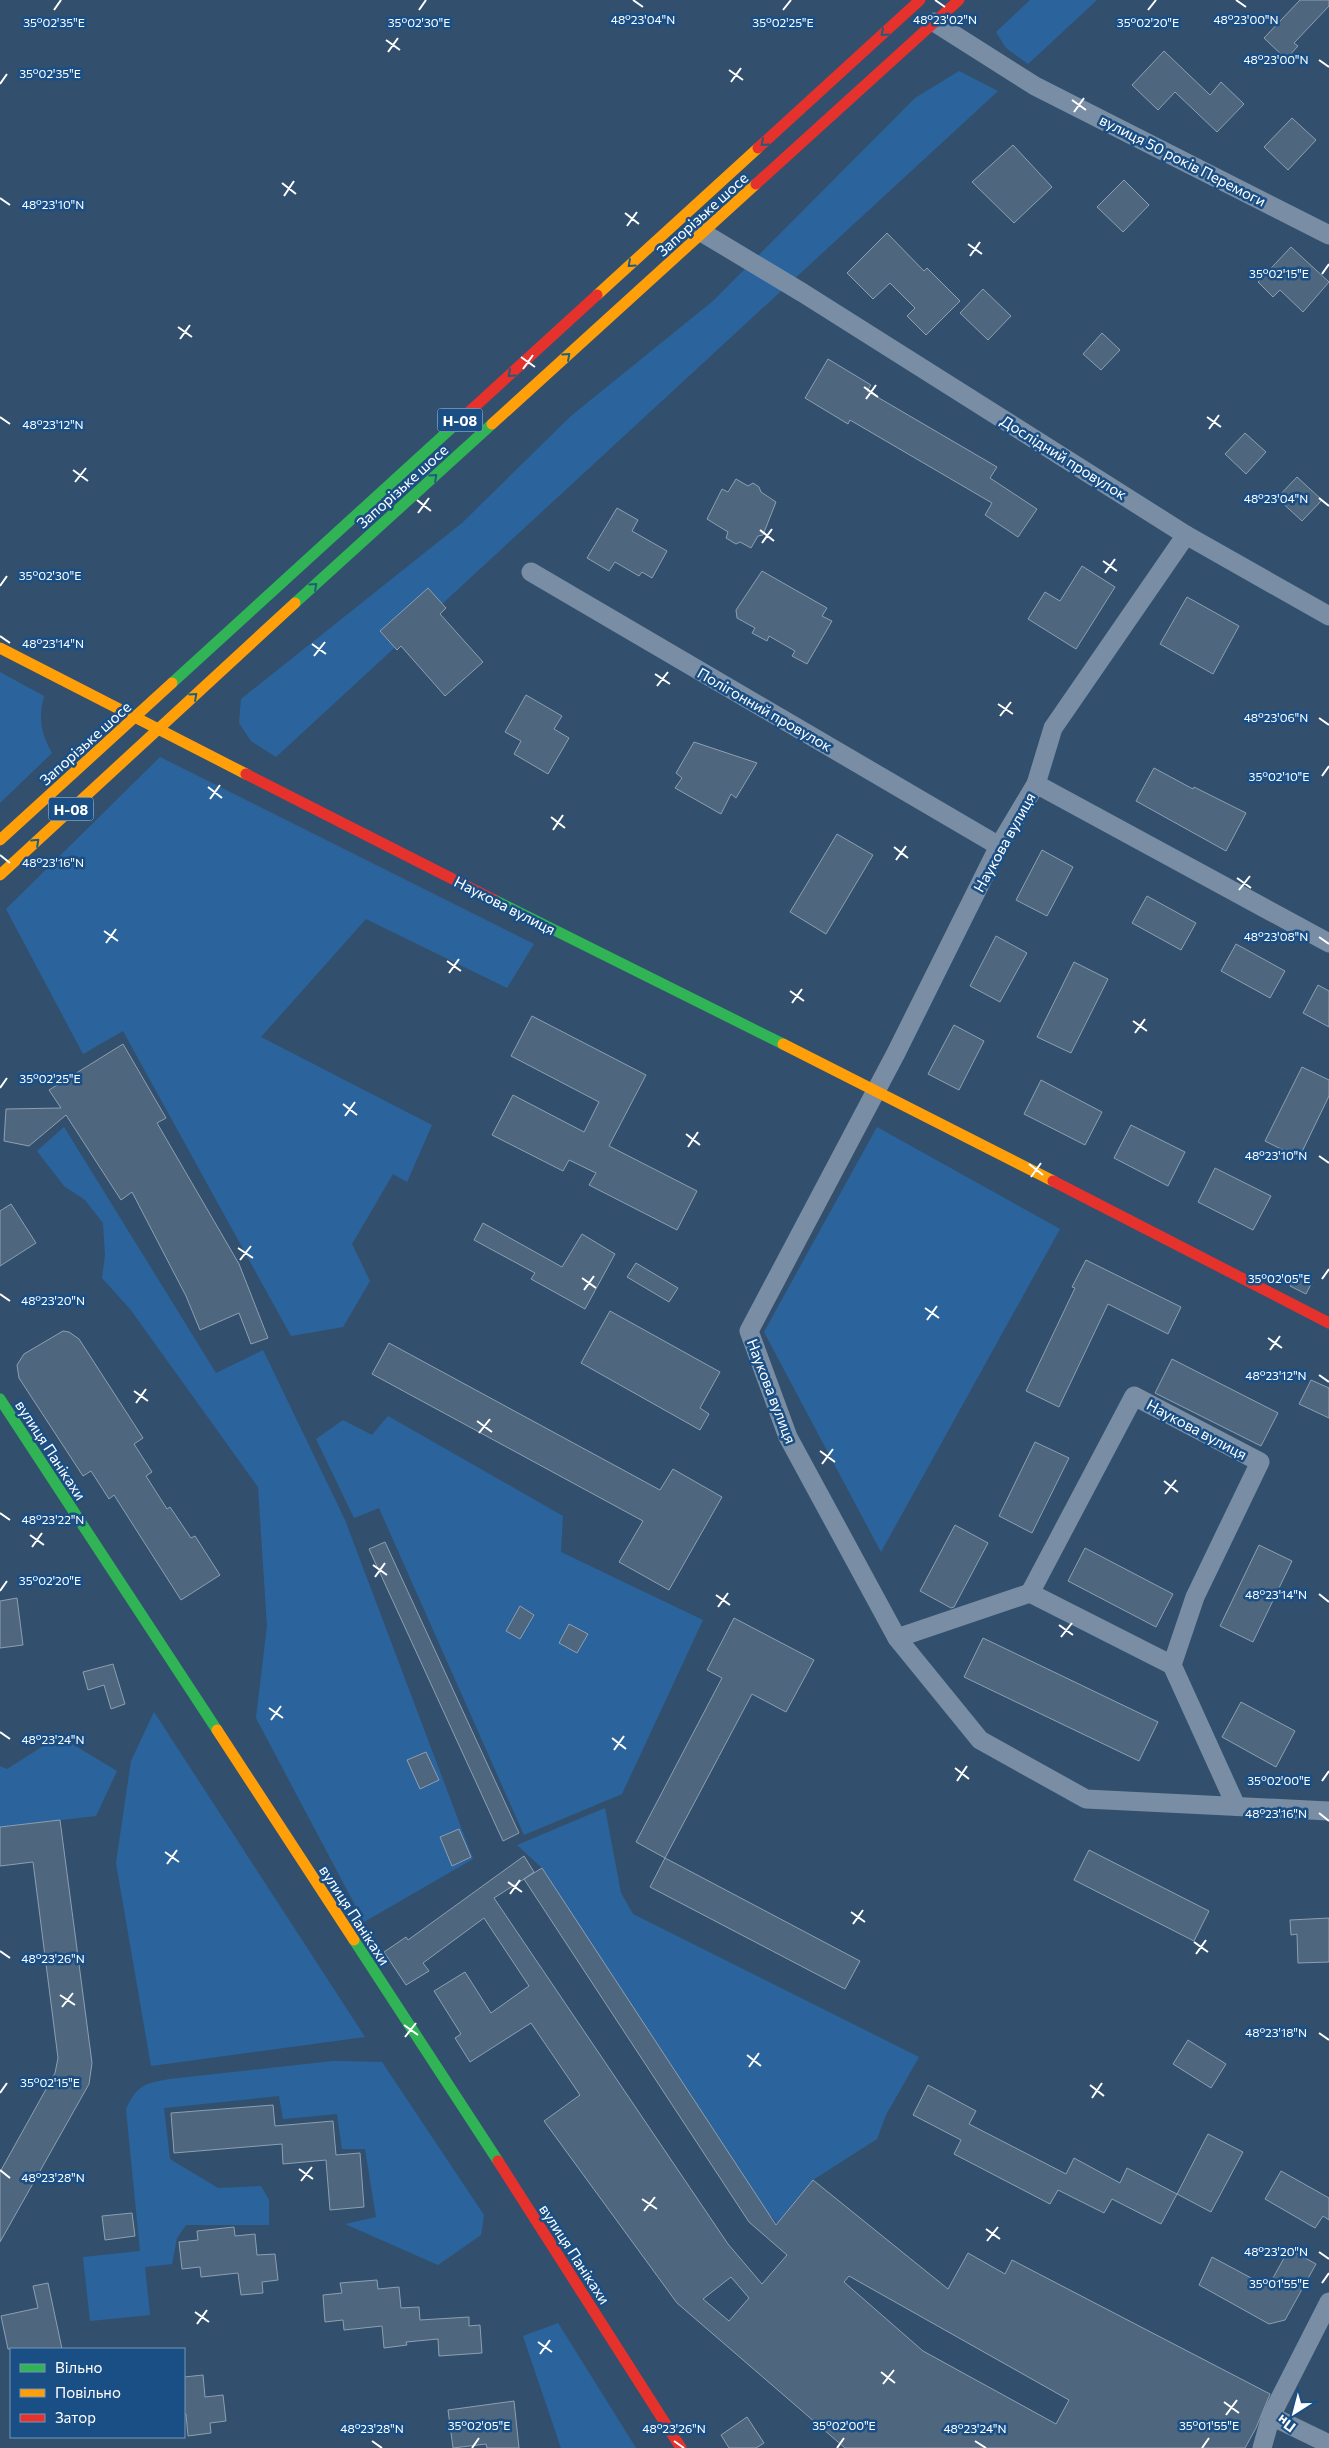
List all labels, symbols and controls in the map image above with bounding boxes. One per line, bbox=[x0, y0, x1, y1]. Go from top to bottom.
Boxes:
text: 48°23'04"N bbox=[611, 12, 675, 26]
text: 48°23'02"N bbox=[913, 12, 977, 26]
text: 48°23'00"N bbox=[1213, 12, 1279, 26]
text: 35°02'35"E bbox=[23, 15, 85, 29]
text: 35°02'30"E bbox=[388, 15, 450, 29]
text: 35°02'25"E bbox=[752, 15, 814, 29]
text: 35°02'20"E bbox=[1117, 15, 1179, 29]
one-way arrow bbox=[880, 27, 889, 36]
text: 48°23'00"N bbox=[1243, 52, 1309, 66]
text: 35°02'35"E bbox=[19, 66, 81, 80]
street label: вулиця 50 років Перемоги bbox=[1097, 110, 1269, 210]
one-way arrow bbox=[760, 137, 769, 146]
street label: Запорізьке шосе bbox=[653, 168, 751, 260]
text: 48°23'10"N bbox=[22, 197, 84, 211]
one-way arrow bbox=[627, 258, 636, 267]
text: 35°02'15"E bbox=[1249, 266, 1309, 280]
one-way arrow bbox=[562, 353, 571, 362]
one-way arrow bbox=[508, 368, 517, 377]
road number: Н-08 bbox=[438, 408, 482, 432]
street label: Дослідний провулок bbox=[998, 411, 1130, 503]
text: 48°23'12"N bbox=[22, 417, 84, 431]
street label: Запорізьке шосе bbox=[353, 440, 451, 532]
one-way arrow bbox=[429, 474, 438, 483]
text: 48°23'04"N bbox=[1244, 491, 1308, 505]
text: 35°02'30"E bbox=[19, 568, 81, 582]
one-way arrow bbox=[308, 583, 317, 592]
text: 48°23'14"N bbox=[22, 636, 84, 650]
street label: Полігонний провулок bbox=[695, 663, 835, 755]
one-way arrow bbox=[188, 692, 197, 701]
street label: Запорізьке шосе bbox=[36, 697, 134, 789]
text: 48°23'06"N bbox=[1244, 710, 1308, 724]
text: 35°02'10"E bbox=[1249, 769, 1309, 783]
street label: Наукова вулиця bbox=[969, 789, 1039, 895]
road number: Н-08 bbox=[48, 798, 94, 821]
one-way arrow bbox=[30, 839, 39, 848]
text: 48°23'16"N bbox=[22, 855, 84, 869]
street label: Наукова вулиця bbox=[451, 872, 559, 938]
text: 48°23'08"N bbox=[1244, 929, 1308, 943]
text: 35°02'25"E bbox=[19, 1071, 81, 1085]
text: 48°23'10"N bbox=[1245, 1148, 1307, 1162]
text: 35°02'05"E bbox=[1248, 1271, 1310, 1285]
text: 48°23'20"N bbox=[21, 1293, 85, 1307]
street label: Наукова вулиця bbox=[744, 1336, 800, 1446]
text: 48°23'12"N bbox=[1245, 1368, 1307, 1382]
street label: Наукова вулиця bbox=[1144, 1395, 1250, 1463]
street label: вулиця Панікахи bbox=[12, 1397, 90, 1503]
text: 48°23'22"N bbox=[22, 1512, 84, 1526]
text: 35°02'20"E bbox=[19, 1573, 81, 1587]
text: 48°23'14"N bbox=[1245, 1587, 1307, 1601]
text: 48°23'24"N bbox=[21, 1732, 85, 1746]
text: 35°02'00"E bbox=[1247, 1773, 1311, 1787]
text: 48°23'16"N bbox=[1245, 1806, 1307, 1820]
street label: вулиця Панікахи bbox=[316, 1862, 394, 1968]
text: 48°23'26"N bbox=[21, 1951, 85, 1965]
text: 48°23'18"N bbox=[1245, 2025, 1307, 2039]
text: 35°02'15"E bbox=[20, 2075, 80, 2089]
text: 48°23'28"N bbox=[21, 2170, 85, 2184]
street label: вулиця Панікахи bbox=[536, 2201, 614, 2307]
text: 48°23'20"N bbox=[1244, 2244, 1308, 2258]
text: 35°01'55"E bbox=[1249, 2276, 1309, 2290]
legend bbox=[10, 2348, 185, 2438]
text: Вільно bbox=[55, 2358, 102, 2376]
text: Повільно bbox=[55, 2383, 121, 2401]
north arrow bbox=[1269, 2388, 1319, 2438]
text: Затор bbox=[55, 2408, 96, 2426]
text: Пн bbox=[1274, 2412, 1299, 2436]
text: 35°02'05"E bbox=[448, 2418, 510, 2432]
text: 35°02'00"E bbox=[812, 2418, 876, 2432]
text: 35°01'55"E bbox=[1179, 2418, 1239, 2432]
text: 48°23'28"N bbox=[340, 2421, 404, 2435]
text: 48°23'26"N bbox=[642, 2421, 706, 2435]
text: 48°23'24"N bbox=[943, 2421, 1007, 2435]

